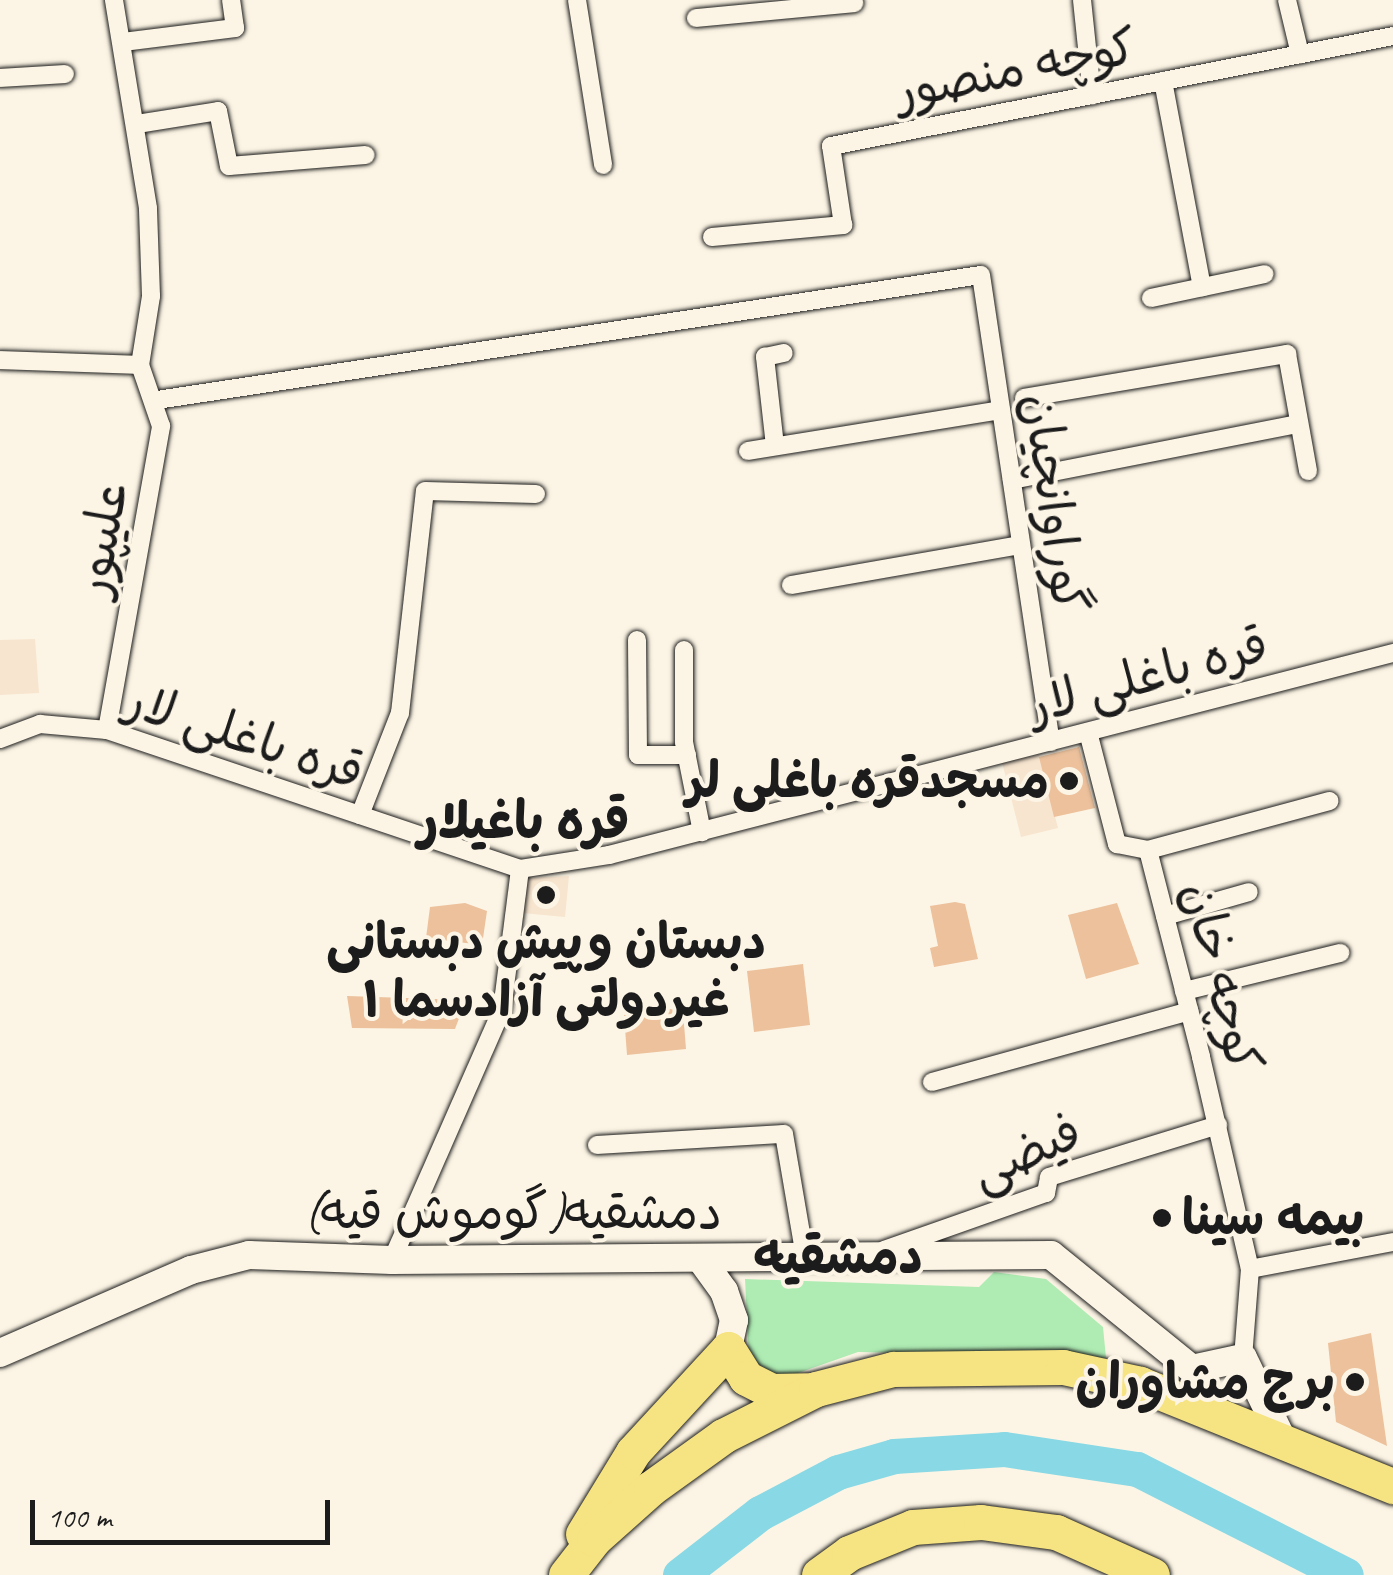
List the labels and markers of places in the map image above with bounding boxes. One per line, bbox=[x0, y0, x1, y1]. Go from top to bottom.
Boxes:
place label: مسجدقره باغلی لر bbox=[686, 751, 1049, 811]
marker: مسجدقره باغلی لر bbox=[1058, 770, 1080, 792]
marker: دبستان وپیش دبستانی غیردولتی آزادسما ۱ bbox=[535, 884, 557, 906]
place label: دبستان وپیش دبستانی غیردولتی آزادسما ۱ bbox=[326, 911, 766, 1028]
place label: بیمه سینا bbox=[1182, 1188, 1364, 1248]
marker: بیمه سینا bbox=[1151, 1207, 1173, 1229]
place label: برج مشاوران bbox=[1076, 1352, 1335, 1412]
marker: برج مشاوران bbox=[1344, 1371, 1366, 1393]

